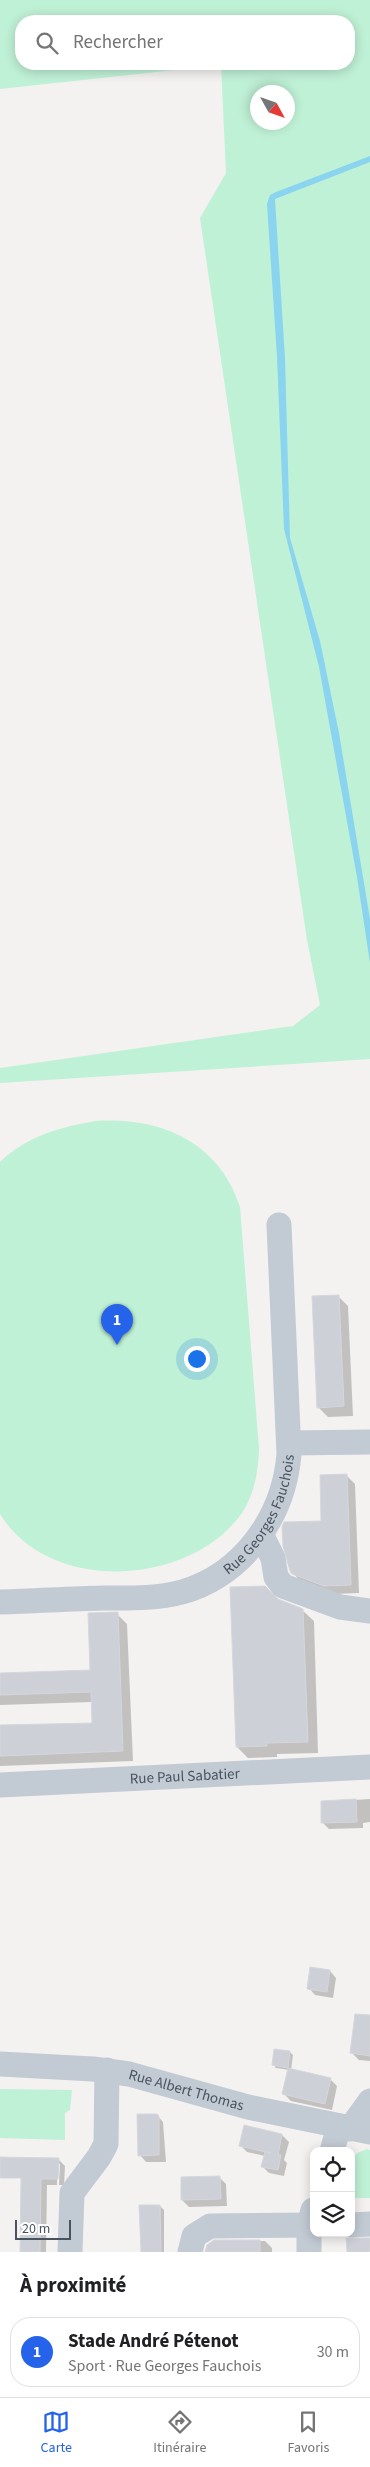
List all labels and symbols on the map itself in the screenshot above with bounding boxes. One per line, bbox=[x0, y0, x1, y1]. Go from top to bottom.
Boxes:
north arrow bbox=[250, 85, 295, 130]
pin: 1 bbox=[101, 1304, 133, 1345]
your location bbox=[184, 1346, 210, 1372]
street label: Rue Georges Fauchois bbox=[219, 1453, 299, 1579]
street label: Rue Paul Sabatier bbox=[129, 1763, 241, 1789]
street label: Rue Albert Thomas bbox=[126, 2064, 246, 2116]
scale bar bbox=[15, 2217, 71, 2240]

